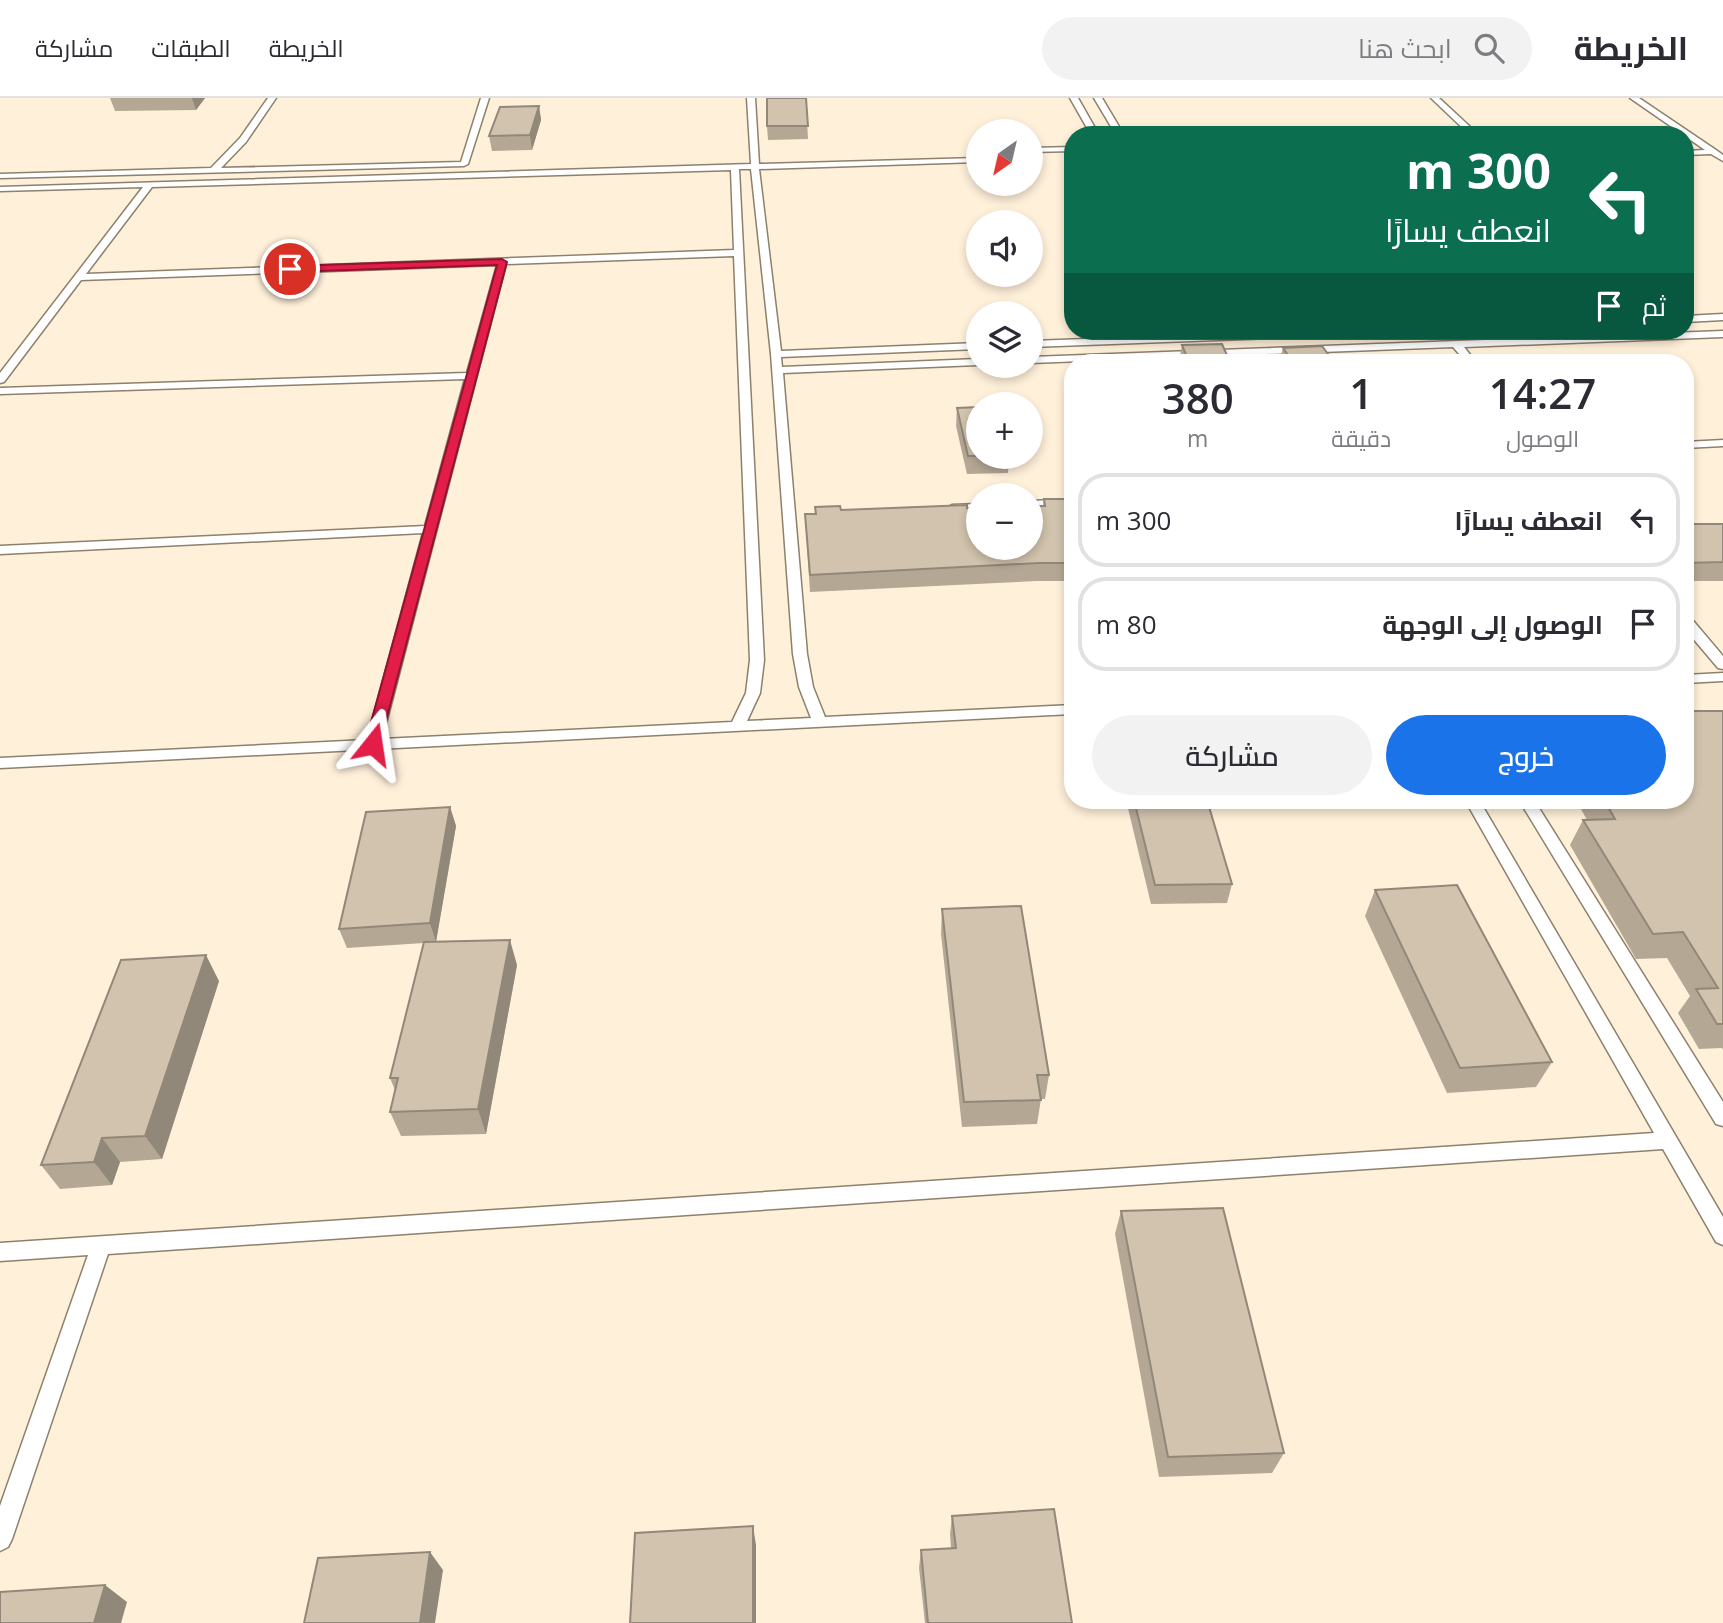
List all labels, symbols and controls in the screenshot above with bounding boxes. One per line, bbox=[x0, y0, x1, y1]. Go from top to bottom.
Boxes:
search box bbox=[1042, 17, 1532, 80]
text: الخريطة bbox=[1574, 25, 1688, 70]
icon: search bbox=[1470, 29, 1508, 67]
text: ابحث هنا bbox=[1358, 30, 1452, 66]
text: مشاركة bbox=[35, 31, 113, 64]
text: الطبقات bbox=[151, 31, 231, 64]
text: الخريطة bbox=[269, 31, 344, 64]
north arrow bbox=[966, 119, 1043, 196]
map controls bbox=[966, 119, 1043, 560]
text: 300 m bbox=[1406, 137, 1551, 203]
icon: left bbox=[1575, 154, 1666, 245]
text: انعطف يسارًا bbox=[1385, 208, 1551, 251]
button: sound bbox=[966, 210, 1043, 287]
pin bbox=[260, 239, 320, 299]
icon: arrive bbox=[271, 250, 309, 288]
icon: arrive bbox=[1590, 287, 1628, 325]
text: ثم bbox=[1642, 288, 1666, 324]
button: layers bbox=[966, 301, 1043, 378]
text: 1 bbox=[1349, 364, 1373, 421]
text: 14:27 bbox=[1489, 364, 1596, 421]
text: 380 bbox=[1162, 369, 1234, 426]
button: + bbox=[966, 392, 1043, 469]
text: m bbox=[1187, 422, 1208, 454]
text: دقيقة bbox=[1331, 422, 1391, 454]
text: الوصول bbox=[1506, 422, 1579, 454]
button: − bbox=[966, 483, 1043, 560]
icon: left bbox=[1624, 501, 1662, 539]
text: 300 m bbox=[1096, 502, 1171, 538]
text: انعطف يسارًا bbox=[1454, 502, 1603, 538]
icon: arrive bbox=[1624, 605, 1662, 643]
text: 80 m bbox=[1096, 606, 1157, 642]
text: الوصول إلى الوجهة bbox=[1382, 606, 1603, 642]
position arrow bbox=[336, 707, 410, 781]
button: مشاركة bbox=[1092, 715, 1372, 795]
button: خروج bbox=[1386, 715, 1666, 795]

